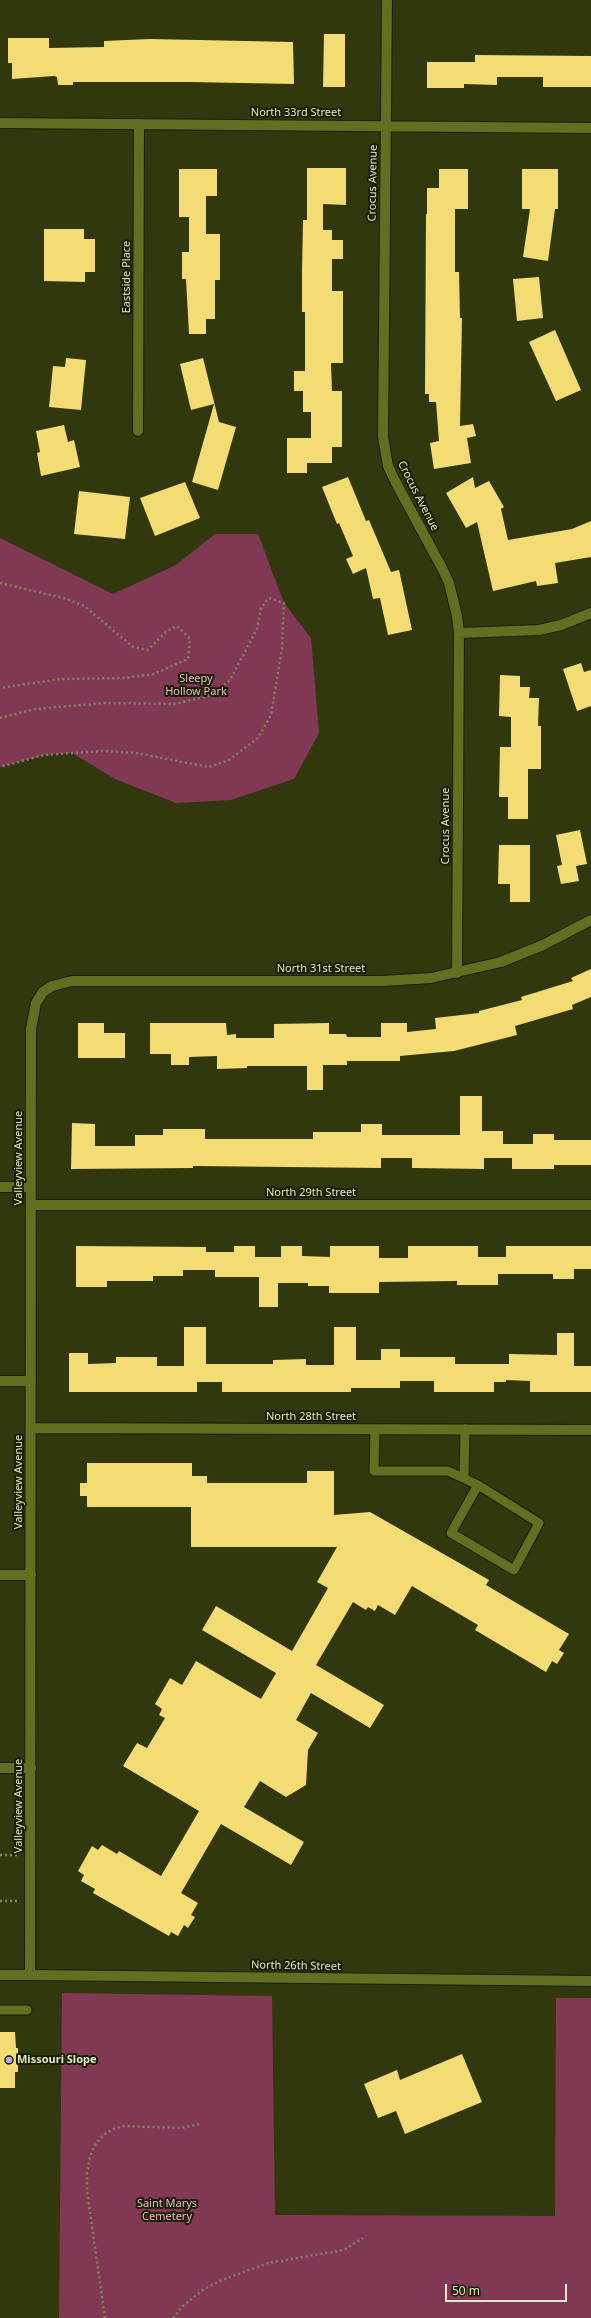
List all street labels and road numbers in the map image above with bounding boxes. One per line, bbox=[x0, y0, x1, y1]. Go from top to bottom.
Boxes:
street label: North 33rd Street bbox=[251, 106, 341, 120]
street label: Crocus Avenue bbox=[366, 145, 380, 221]
street label: Eastside Place bbox=[120, 241, 134, 313]
street label: Crocus Avenue bbox=[395, 459, 441, 533]
street label: Crocus Avenue bbox=[439, 788, 453, 864]
street label: North 31st Street bbox=[277, 962, 365, 976]
street label: Valleyview Avenue bbox=[12, 1111, 26, 1205]
street label: North 29th Street bbox=[266, 1186, 356, 1200]
street label: North 28th Street bbox=[266, 1410, 356, 1424]
street label: Valleyview Avenue bbox=[12, 1435, 26, 1529]
street label: Valleyview Avenue bbox=[12, 1759, 26, 1853]
street label: North 26th Street bbox=[251, 1959, 341, 1973]

